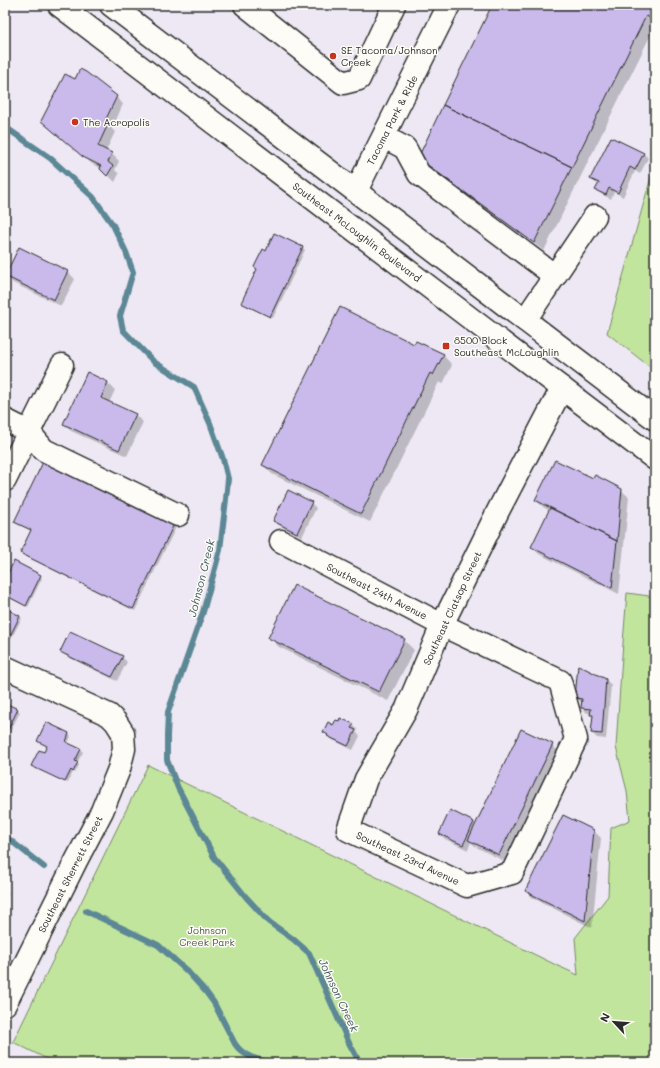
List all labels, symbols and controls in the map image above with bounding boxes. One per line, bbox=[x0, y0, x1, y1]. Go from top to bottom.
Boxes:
place label: SE Tacoma/Johnson Creek bbox=[341, 43, 438, 69]
marker: SE Tacoma/Johnson Creek bbox=[328, 51, 338, 61]
street label: Tacoma Park & Ride bbox=[363, 73, 421, 167]
place label: The Acropolis bbox=[83, 115, 150, 129]
marker: The Acropolis bbox=[70, 117, 80, 127]
street label: Southeast McLoughlin Boulevard bbox=[290, 179, 424, 285]
place label: 8500 Block Southeast McLoughlin bbox=[454, 333, 559, 359]
marker: 8500 Block Southeast McLoughlin bbox=[441, 341, 451, 351]
water label: Johnson Creek bbox=[184, 538, 218, 618]
street label: Southeast Clatsop Street bbox=[419, 549, 485, 667]
street label: Southeast 24th Avenue bbox=[324, 560, 430, 622]
street label: Southeast Sherrett Street bbox=[34, 813, 106, 935]
street label: Southeast 23rd Avenue bbox=[354, 828, 462, 888]
park label: Johnson Creek Park bbox=[179, 923, 235, 949]
water label: Johnson Creek bbox=[315, 956, 363, 1034]
north arrow bbox=[594, 1002, 634, 1042]
text: N bbox=[596, 1010, 613, 1024]

